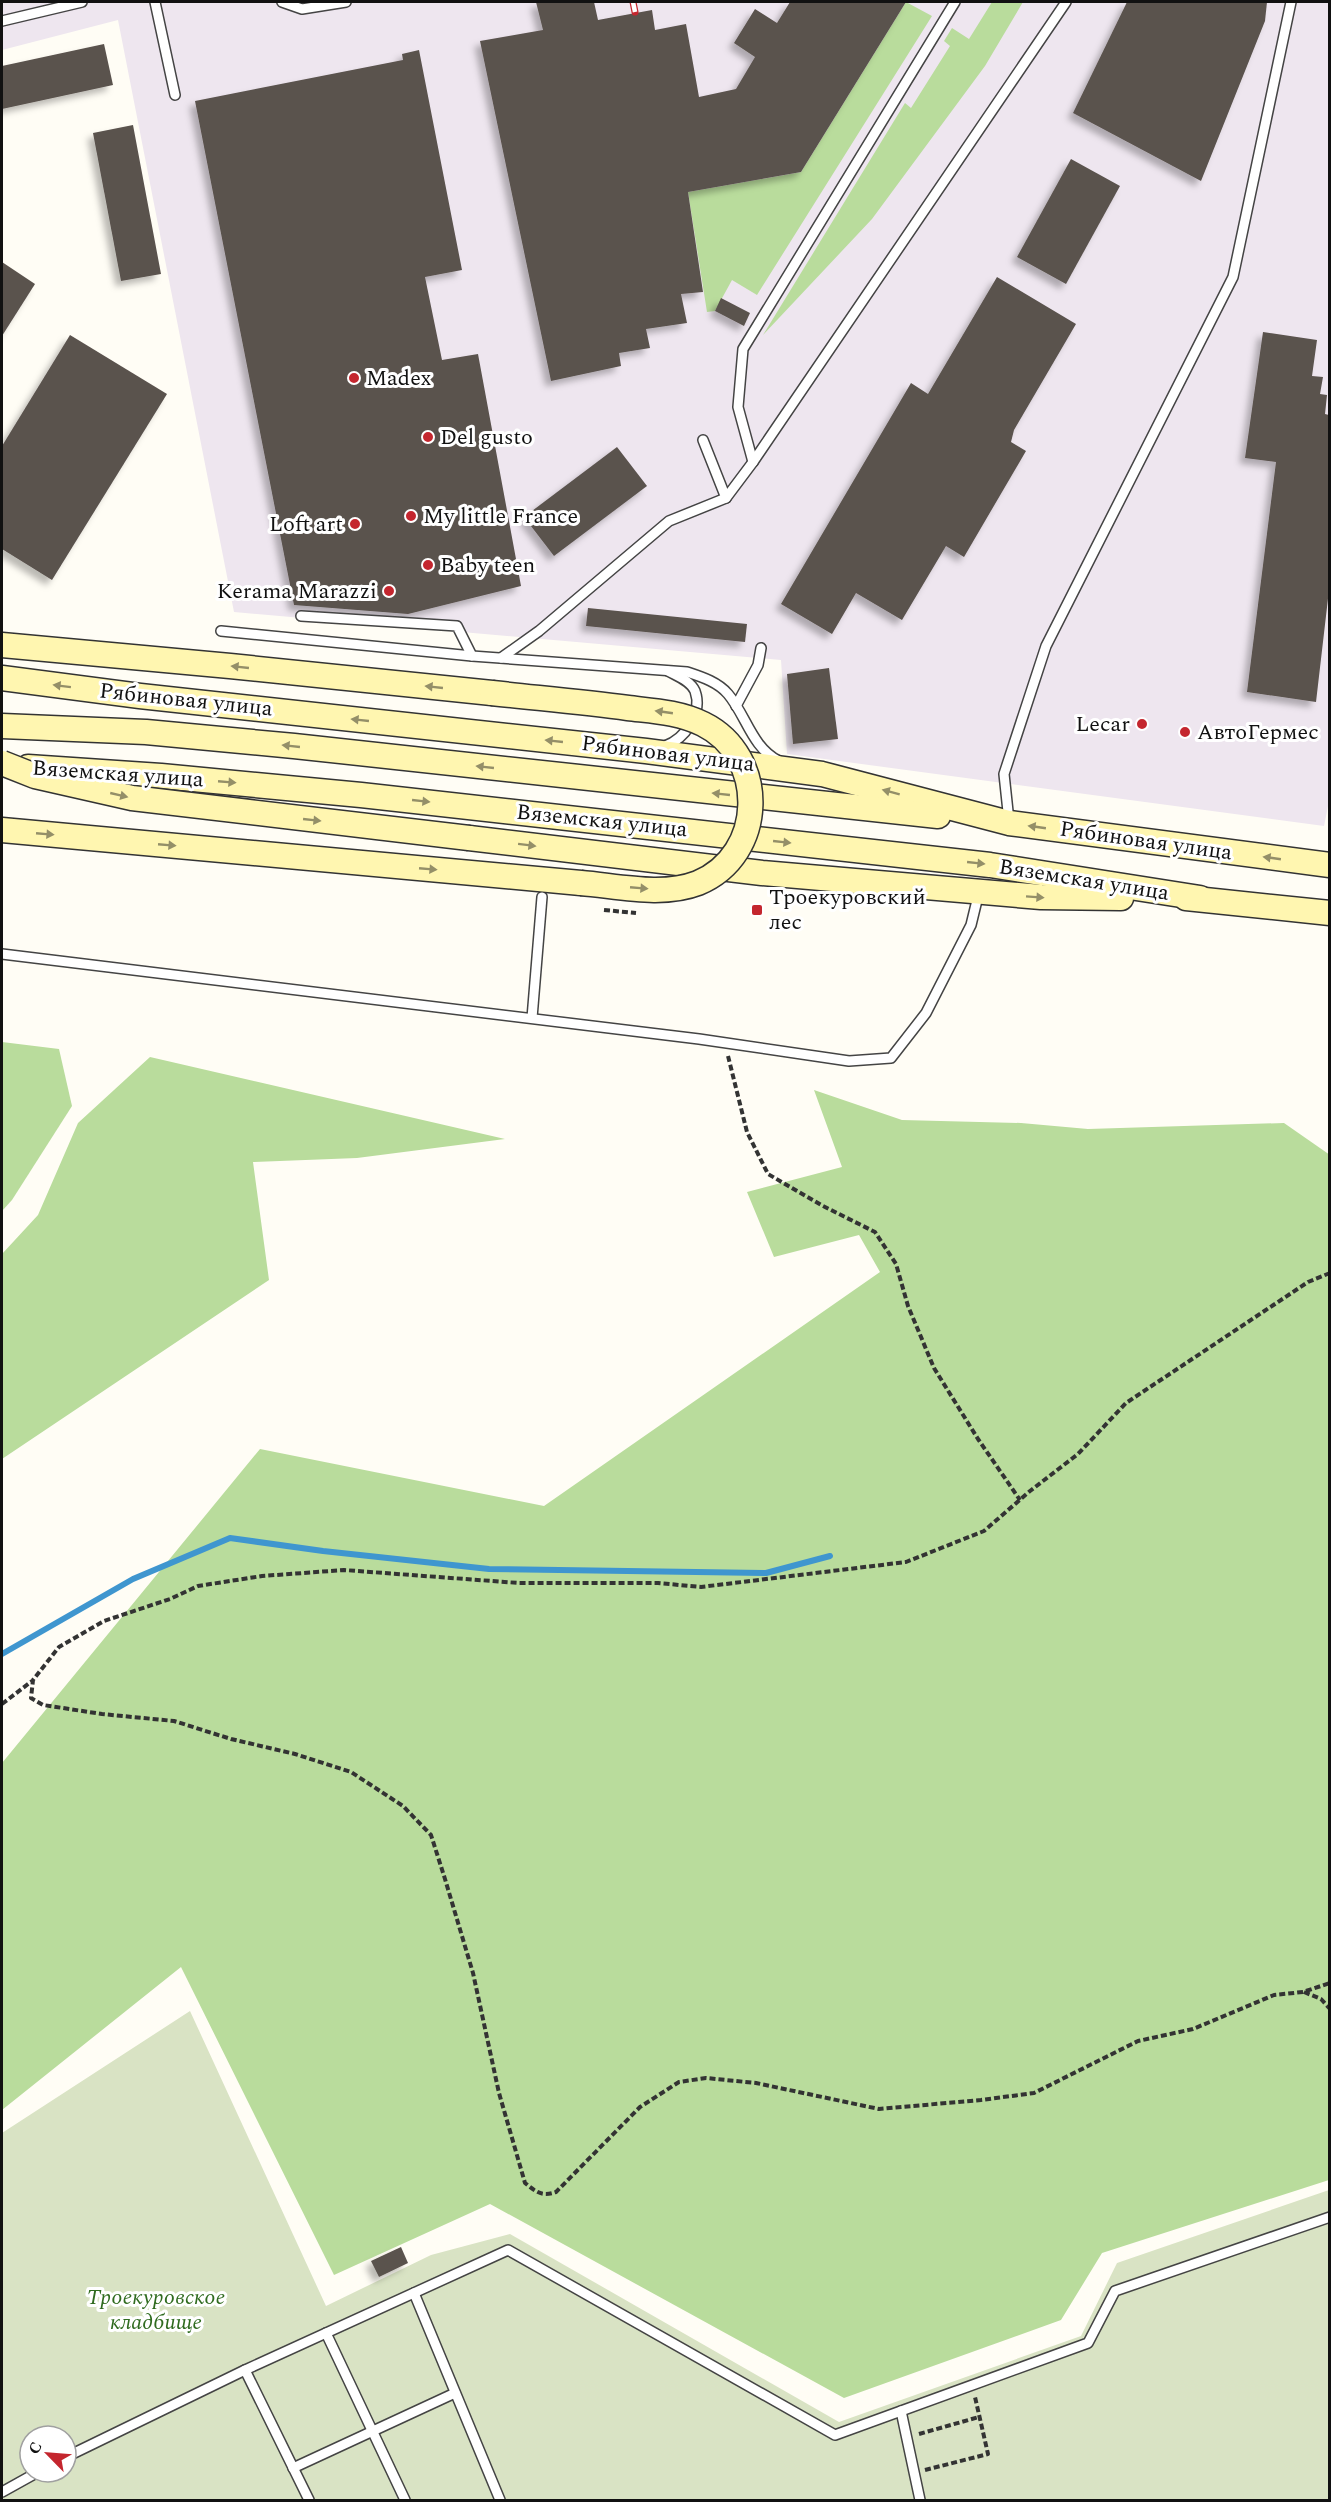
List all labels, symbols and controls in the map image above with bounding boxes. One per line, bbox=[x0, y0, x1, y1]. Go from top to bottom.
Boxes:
place label: Madex bbox=[366, 362, 432, 395]
marker: Madex bbox=[347, 371, 361, 385]
place label: Del gusto bbox=[440, 421, 533, 454]
marker: Del gusto bbox=[421, 430, 435, 444]
place label: My little France bbox=[423, 500, 578, 533]
place label: Loft art bbox=[269, 508, 343, 541]
marker: My little France bbox=[404, 509, 418, 523]
marker: Loft art bbox=[348, 517, 362, 531]
place label: Baby teen bbox=[440, 549, 535, 582]
marker: Baby teen bbox=[421, 558, 435, 572]
place label: Kerama Marazzi bbox=[217, 575, 377, 608]
marker: Kerama Marazzi bbox=[382, 584, 396, 598]
one-way arrow bbox=[231, 662, 250, 672]
street label: Рябиновая улица bbox=[98, 674, 275, 726]
one-way arrow bbox=[52, 681, 71, 691]
one-way arrow bbox=[425, 682, 444, 692]
one-way arrow bbox=[654, 708, 673, 717]
place label: Lecar bbox=[1075, 708, 1130, 741]
one-way arrow bbox=[350, 715, 369, 725]
place label: АвтоГермес bbox=[1197, 716, 1319, 749]
marker: Lecar bbox=[1135, 717, 1149, 731]
marker: АвтоГермес bbox=[1178, 725, 1192, 739]
street label: Рябиновая улица bbox=[580, 727, 757, 781]
one-way arrow bbox=[544, 736, 563, 745]
one-way arrow bbox=[282, 741, 301, 751]
street label: Вяземская улица bbox=[31, 752, 205, 796]
one-way arrow bbox=[476, 762, 495, 772]
one-way arrow bbox=[218, 777, 237, 787]
one-way arrow bbox=[882, 787, 900, 796]
one-way arrow bbox=[711, 789, 730, 798]
one-way arrow bbox=[109, 791, 128, 800]
one-way arrow bbox=[412, 796, 431, 806]
street label: Вяземская улица bbox=[515, 796, 689, 846]
street label: Рябиновая улица bbox=[1058, 813, 1235, 869]
one-way arrow bbox=[302, 815, 321, 825]
one-way arrow bbox=[1027, 822, 1046, 831]
one-way arrow bbox=[35, 829, 54, 838]
one-way arrow bbox=[773, 837, 792, 846]
one-way arrow bbox=[158, 840, 177, 850]
one-way arrow bbox=[518, 840, 537, 850]
street label: Вяземская улица bbox=[997, 850, 1172, 910]
one-way arrow bbox=[1262, 853, 1281, 862]
one-way arrow bbox=[967, 859, 986, 868]
one-way arrow bbox=[419, 864, 438, 874]
place label: Троекуровский лес bbox=[769, 881, 926, 939]
one-way arrow bbox=[630, 883, 649, 893]
one-way arrow bbox=[1025, 892, 1044, 901]
marker: Троекуровский лес bbox=[750, 903, 764, 917]
park label: Троекуровское кладбище bbox=[87, 2281, 225, 2339]
north arrow bbox=[18, 2424, 78, 2484]
text: С bbox=[22, 2438, 49, 2458]

